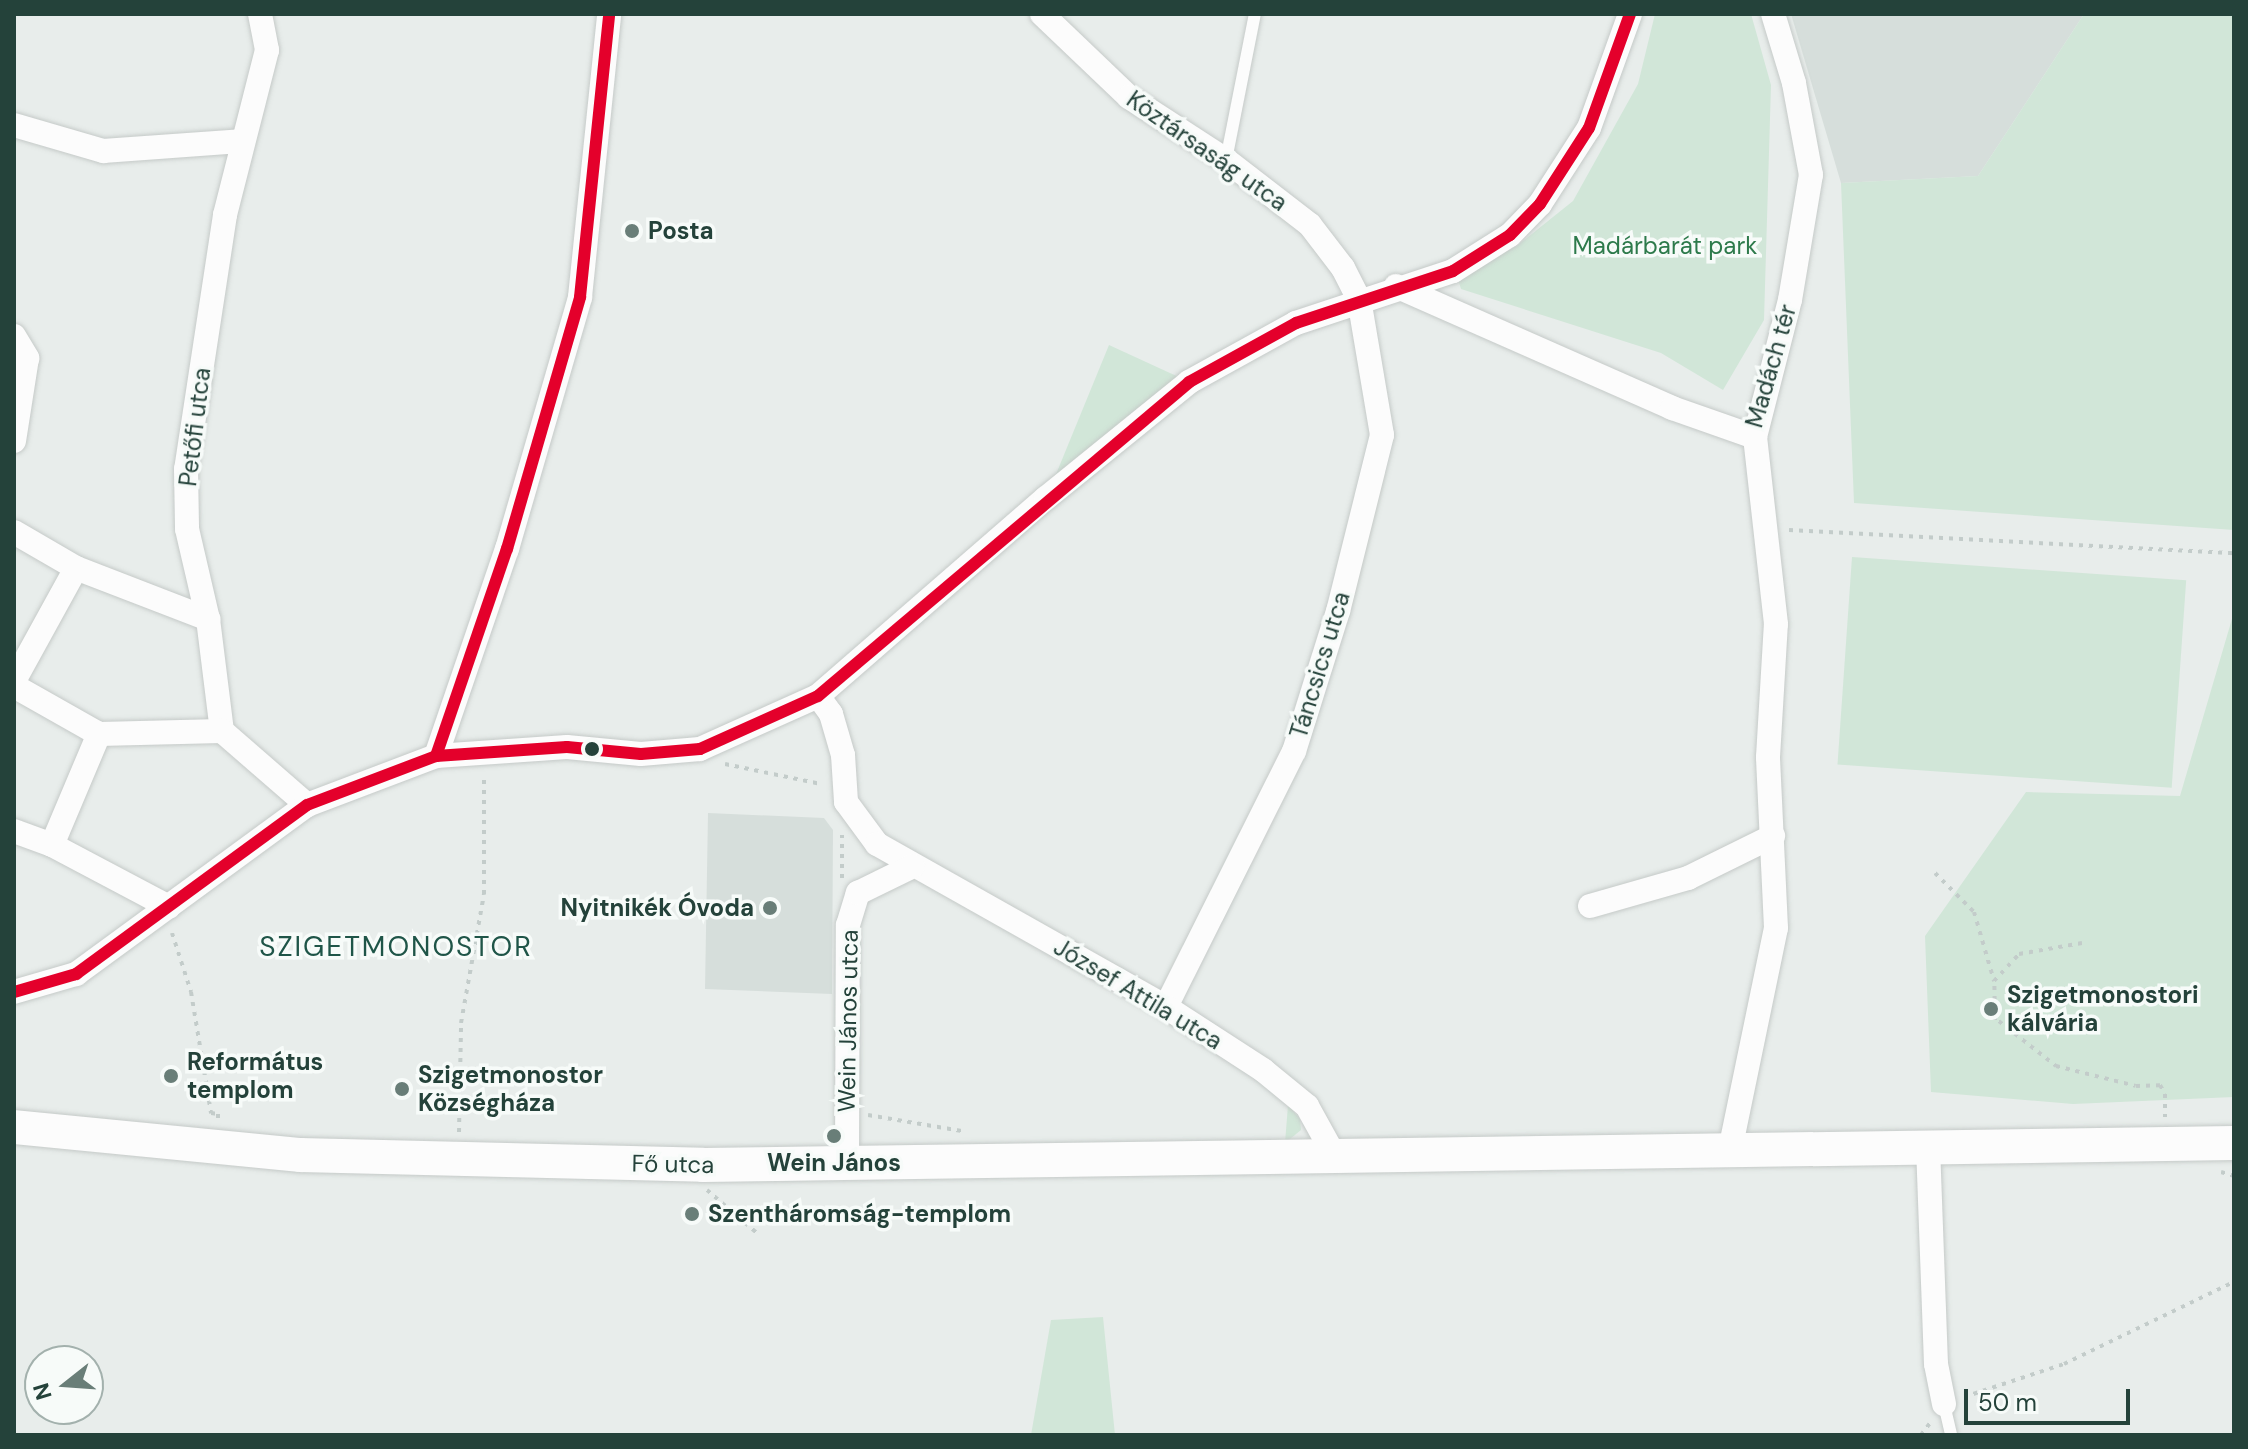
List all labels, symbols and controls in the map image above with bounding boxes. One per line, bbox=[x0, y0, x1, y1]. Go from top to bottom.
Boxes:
street label: Köztársaság utca bbox=[1121, 85, 1293, 217]
place label: Posta bbox=[648, 217, 714, 245]
marker: Posta bbox=[623, 222, 641, 240]
park label: Madárbarát park bbox=[1573, 232, 1757, 260]
street label: Madách tér bbox=[1740, 301, 1802, 431]
street label: Petőfi utca bbox=[173, 366, 217, 488]
street label: Táncsics utca bbox=[1284, 588, 1356, 742]
unlabelled marker bbox=[584, 741, 600, 757]
place label: Nyitnikék Óvoda bbox=[561, 894, 754, 922]
marker: Nyitnikék Óvoda bbox=[761, 899, 779, 917]
street label: Wein János utca bbox=[832, 929, 864, 1113]
district label: SZIGETMONOSTOR bbox=[259, 930, 533, 964]
street label: József Attila utca bbox=[1049, 932, 1227, 1056]
place label: Szigetmonostori kálvária bbox=[2007, 981, 2199, 1037]
marker: Szigetmonostori kálvária bbox=[1982, 1000, 2000, 1018]
place label: Református templom bbox=[187, 1048, 323, 1104]
place label: Szigetmonostor Községháza bbox=[418, 1061, 603, 1117]
marker: Református templom bbox=[162, 1067, 180, 1085]
marker: Szigetmonostor Községháza bbox=[393, 1080, 411, 1098]
marker: Wein János bbox=[825, 1127, 843, 1145]
street label: Fő utca bbox=[631, 1149, 715, 1179]
place label: Wein János bbox=[767, 1149, 901, 1177]
place label: Szentháromság-templom bbox=[708, 1200, 1011, 1228]
marker: Szentháromság-templom bbox=[683, 1205, 701, 1223]
north arrow bbox=[24, 1345, 104, 1425]
scale bar bbox=[1968, 1373, 2134, 1423]
text: N bbox=[26, 1380, 59, 1403]
text: 50 m bbox=[1978, 1387, 2037, 1418]

